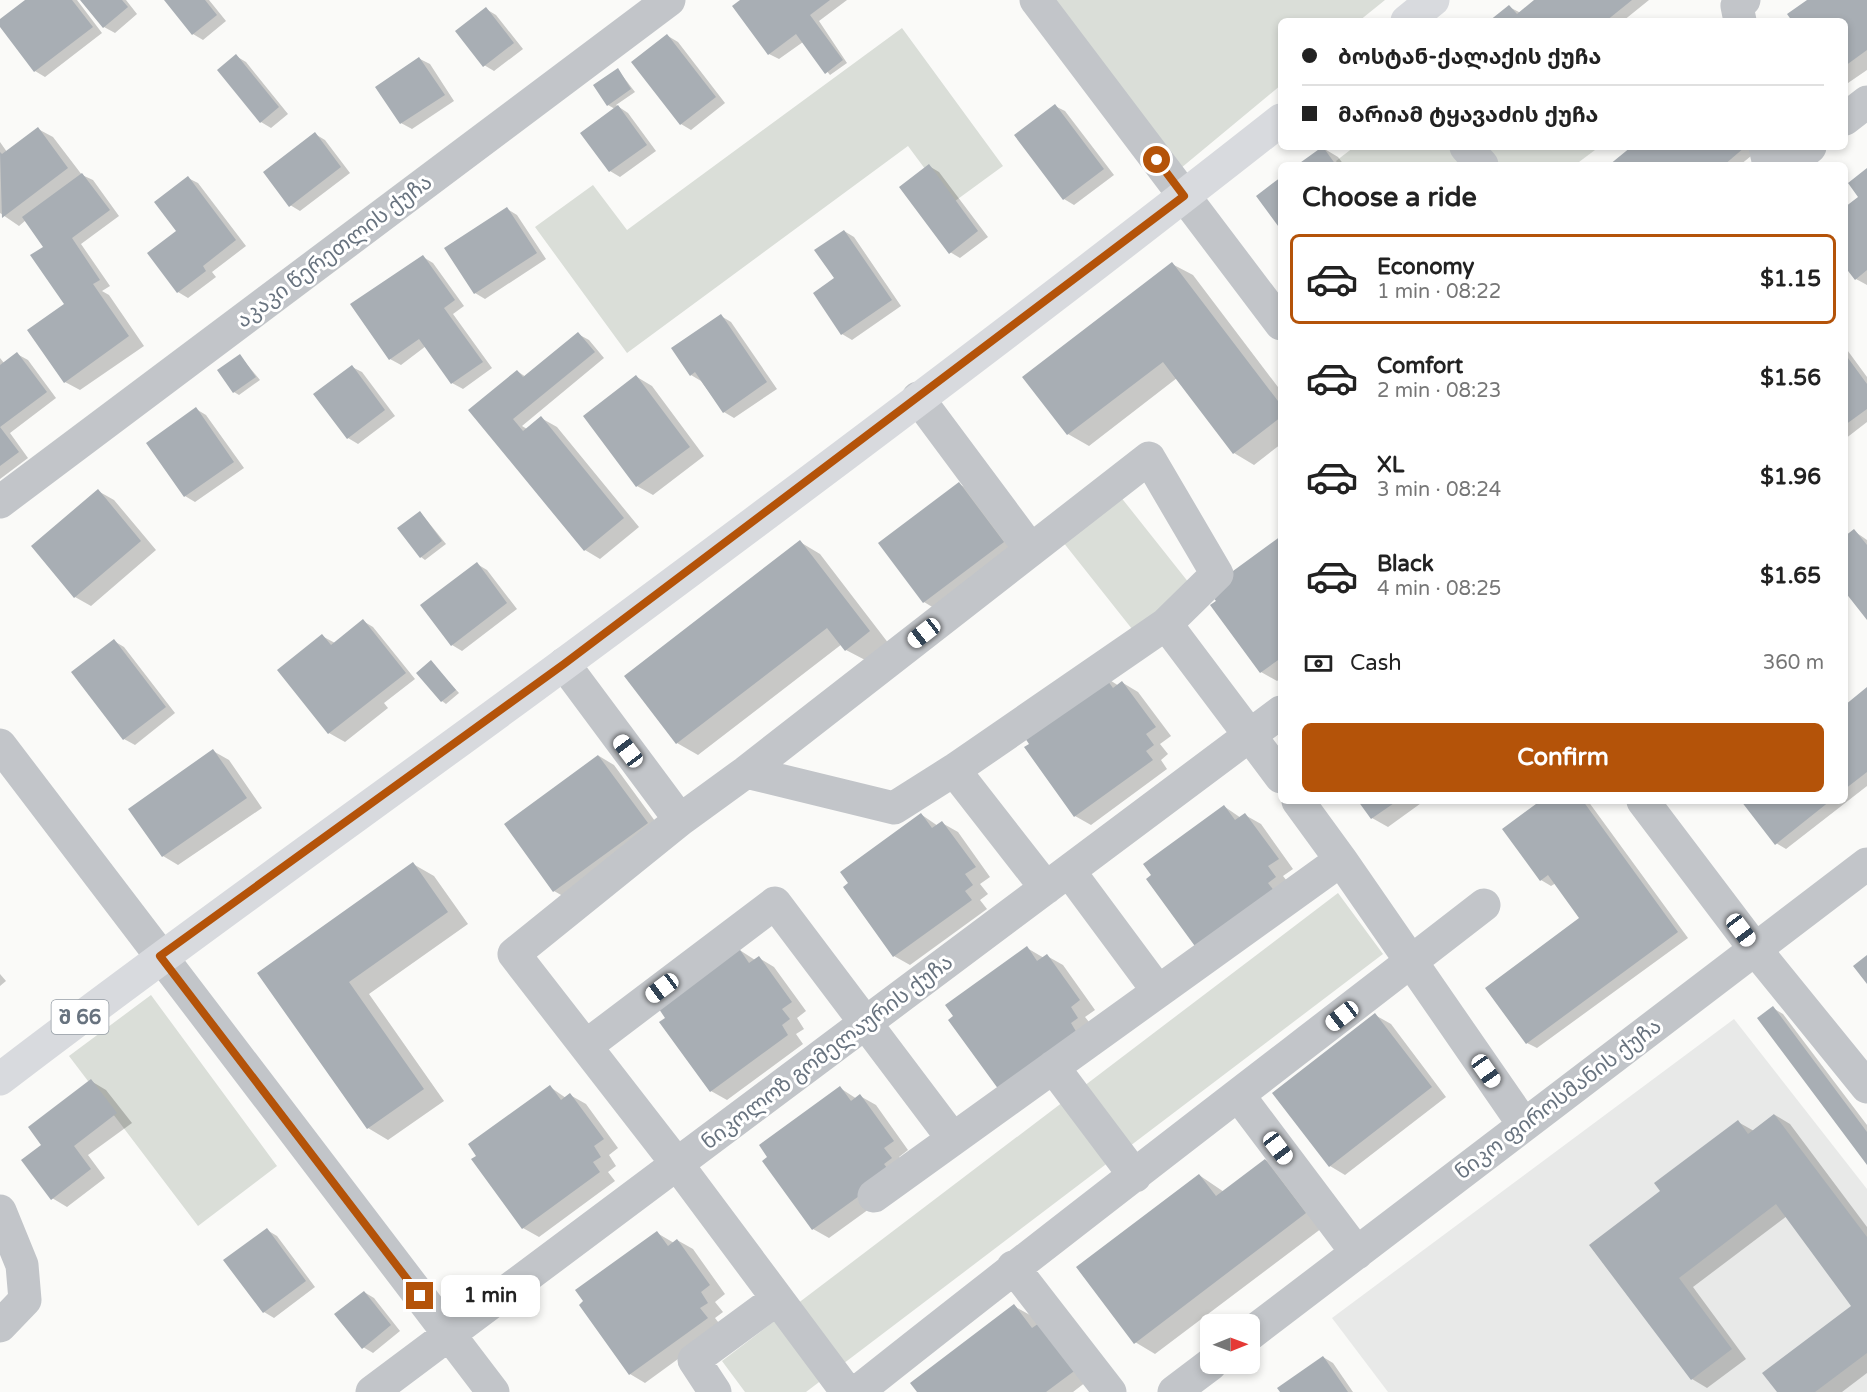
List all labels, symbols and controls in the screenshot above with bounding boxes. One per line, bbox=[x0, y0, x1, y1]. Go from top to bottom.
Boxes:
text: ბოსტან-ქალაქის ქუჩა bbox=[1338, 44, 1601, 70]
text: მარიამ ტყავაძის ქუჩა bbox=[1338, 102, 1598, 128]
route start bbox=[1143, 146, 1170, 173]
street label: აკაკი წერეთლის ქუჩა bbox=[231, 170, 437, 333]
text: Choose a ride bbox=[1302, 181, 1477, 214]
icon: car bbox=[1305, 252, 1359, 306]
text: Economy bbox=[1377, 254, 1474, 280]
text: $1.15 bbox=[1760, 266, 1821, 292]
text: 1 min · 08:22 bbox=[1377, 280, 1501, 304]
icon: car bbox=[1305, 351, 1359, 405]
text: Comfort bbox=[1377, 353, 1463, 379]
text: $1.56 bbox=[1760, 365, 1821, 391]
text: 2 min · 08:23 bbox=[1377, 379, 1501, 403]
icon: car bbox=[1305, 450, 1359, 504]
text: XL bbox=[1377, 452, 1404, 478]
text: $1.96 bbox=[1760, 464, 1821, 490]
text: 3 min · 08:24 bbox=[1377, 478, 1501, 502]
icon: car bbox=[1305, 549, 1359, 603]
text: Black bbox=[1377, 551, 1434, 577]
text: $1.65 bbox=[1760, 563, 1821, 589]
text: 4 min · 08:25 bbox=[1377, 577, 1501, 601]
car bbox=[904, 615, 944, 651]
icon: cash bbox=[1302, 647, 1335, 680]
text: Cash bbox=[1350, 650, 1402, 676]
text: 360 m bbox=[1763, 651, 1824, 675]
button: Confirm bbox=[1302, 723, 1824, 792]
car bbox=[610, 731, 646, 771]
car bbox=[1723, 910, 1759, 950]
street label: ნიკოლოზ გომელაურის ქუჩა bbox=[697, 950, 958, 1155]
car bbox=[642, 970, 682, 1006]
car bbox=[1322, 998, 1362, 1034]
road number: შ 66 bbox=[52, 1000, 109, 1034]
street label: ნიკო ფიროსმანის ქუჩა bbox=[1450, 1014, 1666, 1185]
car bbox=[1468, 1051, 1504, 1091]
car bbox=[1260, 1128, 1296, 1168]
callout: 1 min bbox=[441, 1275, 540, 1317]
route end bbox=[406, 1282, 433, 1309]
text: 1 min bbox=[464, 1284, 517, 1308]
north arrow bbox=[1200, 1314, 1260, 1374]
map controls bbox=[1200, 1314, 1260, 1374]

